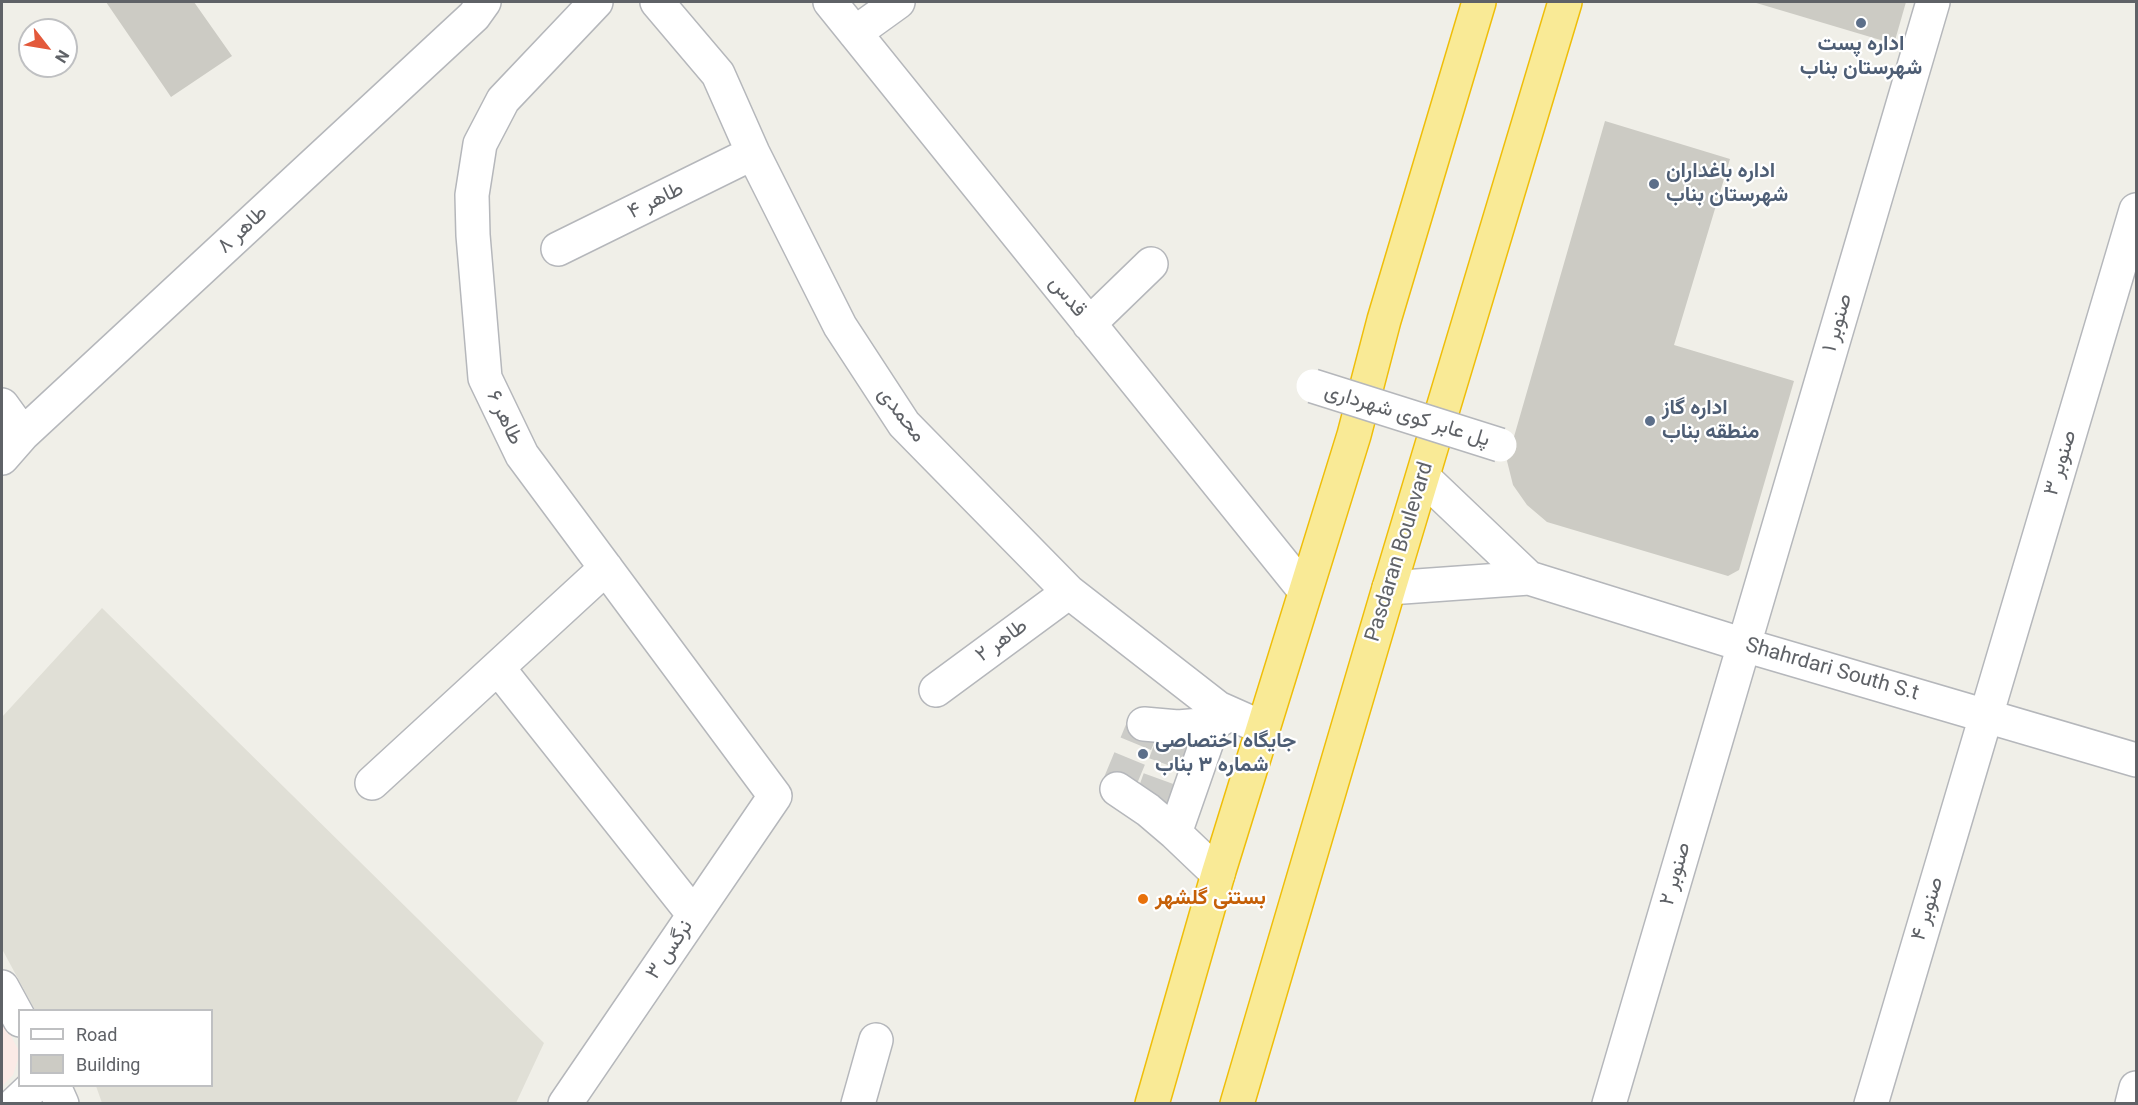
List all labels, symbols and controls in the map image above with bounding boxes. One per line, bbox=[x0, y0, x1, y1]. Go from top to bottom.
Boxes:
marker: اداره پست شهرستان بناب bbox=[1854, 16, 1868, 30]
north arrow bbox=[18, 18, 78, 78]
place label: اداره پست شهرستان بناب bbox=[1800, 32, 1922, 82]
text: N bbox=[51, 47, 73, 66]
place label: اداره باغداران شهرستان بناب bbox=[1666, 159, 1788, 209]
street label: طاهر ۴ bbox=[624, 177, 688, 225]
marker: اداره باغداران شهرستان بناب bbox=[1647, 177, 1661, 191]
street label: طاهر ۸ bbox=[213, 201, 273, 259]
street label: قدس bbox=[1043, 271, 1091, 323]
street label: صنوبر ۱ bbox=[1818, 291, 1858, 355]
street label: پل عابر کوی شهرداری bbox=[1321, 379, 1493, 453]
street label: محمدی bbox=[872, 382, 930, 448]
street label: طاهر ۶ bbox=[480, 387, 528, 449]
place label: اداره گاز منطقه بناب bbox=[1662, 396, 1760, 446]
marker: اداره گاز منطقه بناب bbox=[1643, 414, 1657, 428]
street label: صنوبر ۳ bbox=[2039, 427, 2083, 499]
street label: Pasdaran Boulevard bbox=[1361, 459, 1439, 645]
street label: طاهر ۲ bbox=[971, 614, 1033, 668]
street label: Shahrdari South S.t bbox=[1742, 633, 1922, 707]
place label: جایگاه اختصاصی شماره ۳ بناب bbox=[1155, 729, 1296, 779]
marker: جایگاه اختصاصی شماره ۳ بناب bbox=[1136, 747, 1150, 761]
street label: صنوبر ۲ bbox=[1655, 840, 1697, 908]
street label: صنوبر ۴ bbox=[1906, 874, 1950, 944]
place label: بستنی گلشهر bbox=[1155, 886, 1266, 912]
marker: بستنی گلشهر bbox=[1136, 892, 1150, 906]
street label: نرگس ۳ bbox=[641, 915, 699, 985]
legend bbox=[18, 1009, 213, 1087]
text: Road bbox=[76, 1024, 117, 1045]
text: Building bbox=[76, 1054, 140, 1075]

